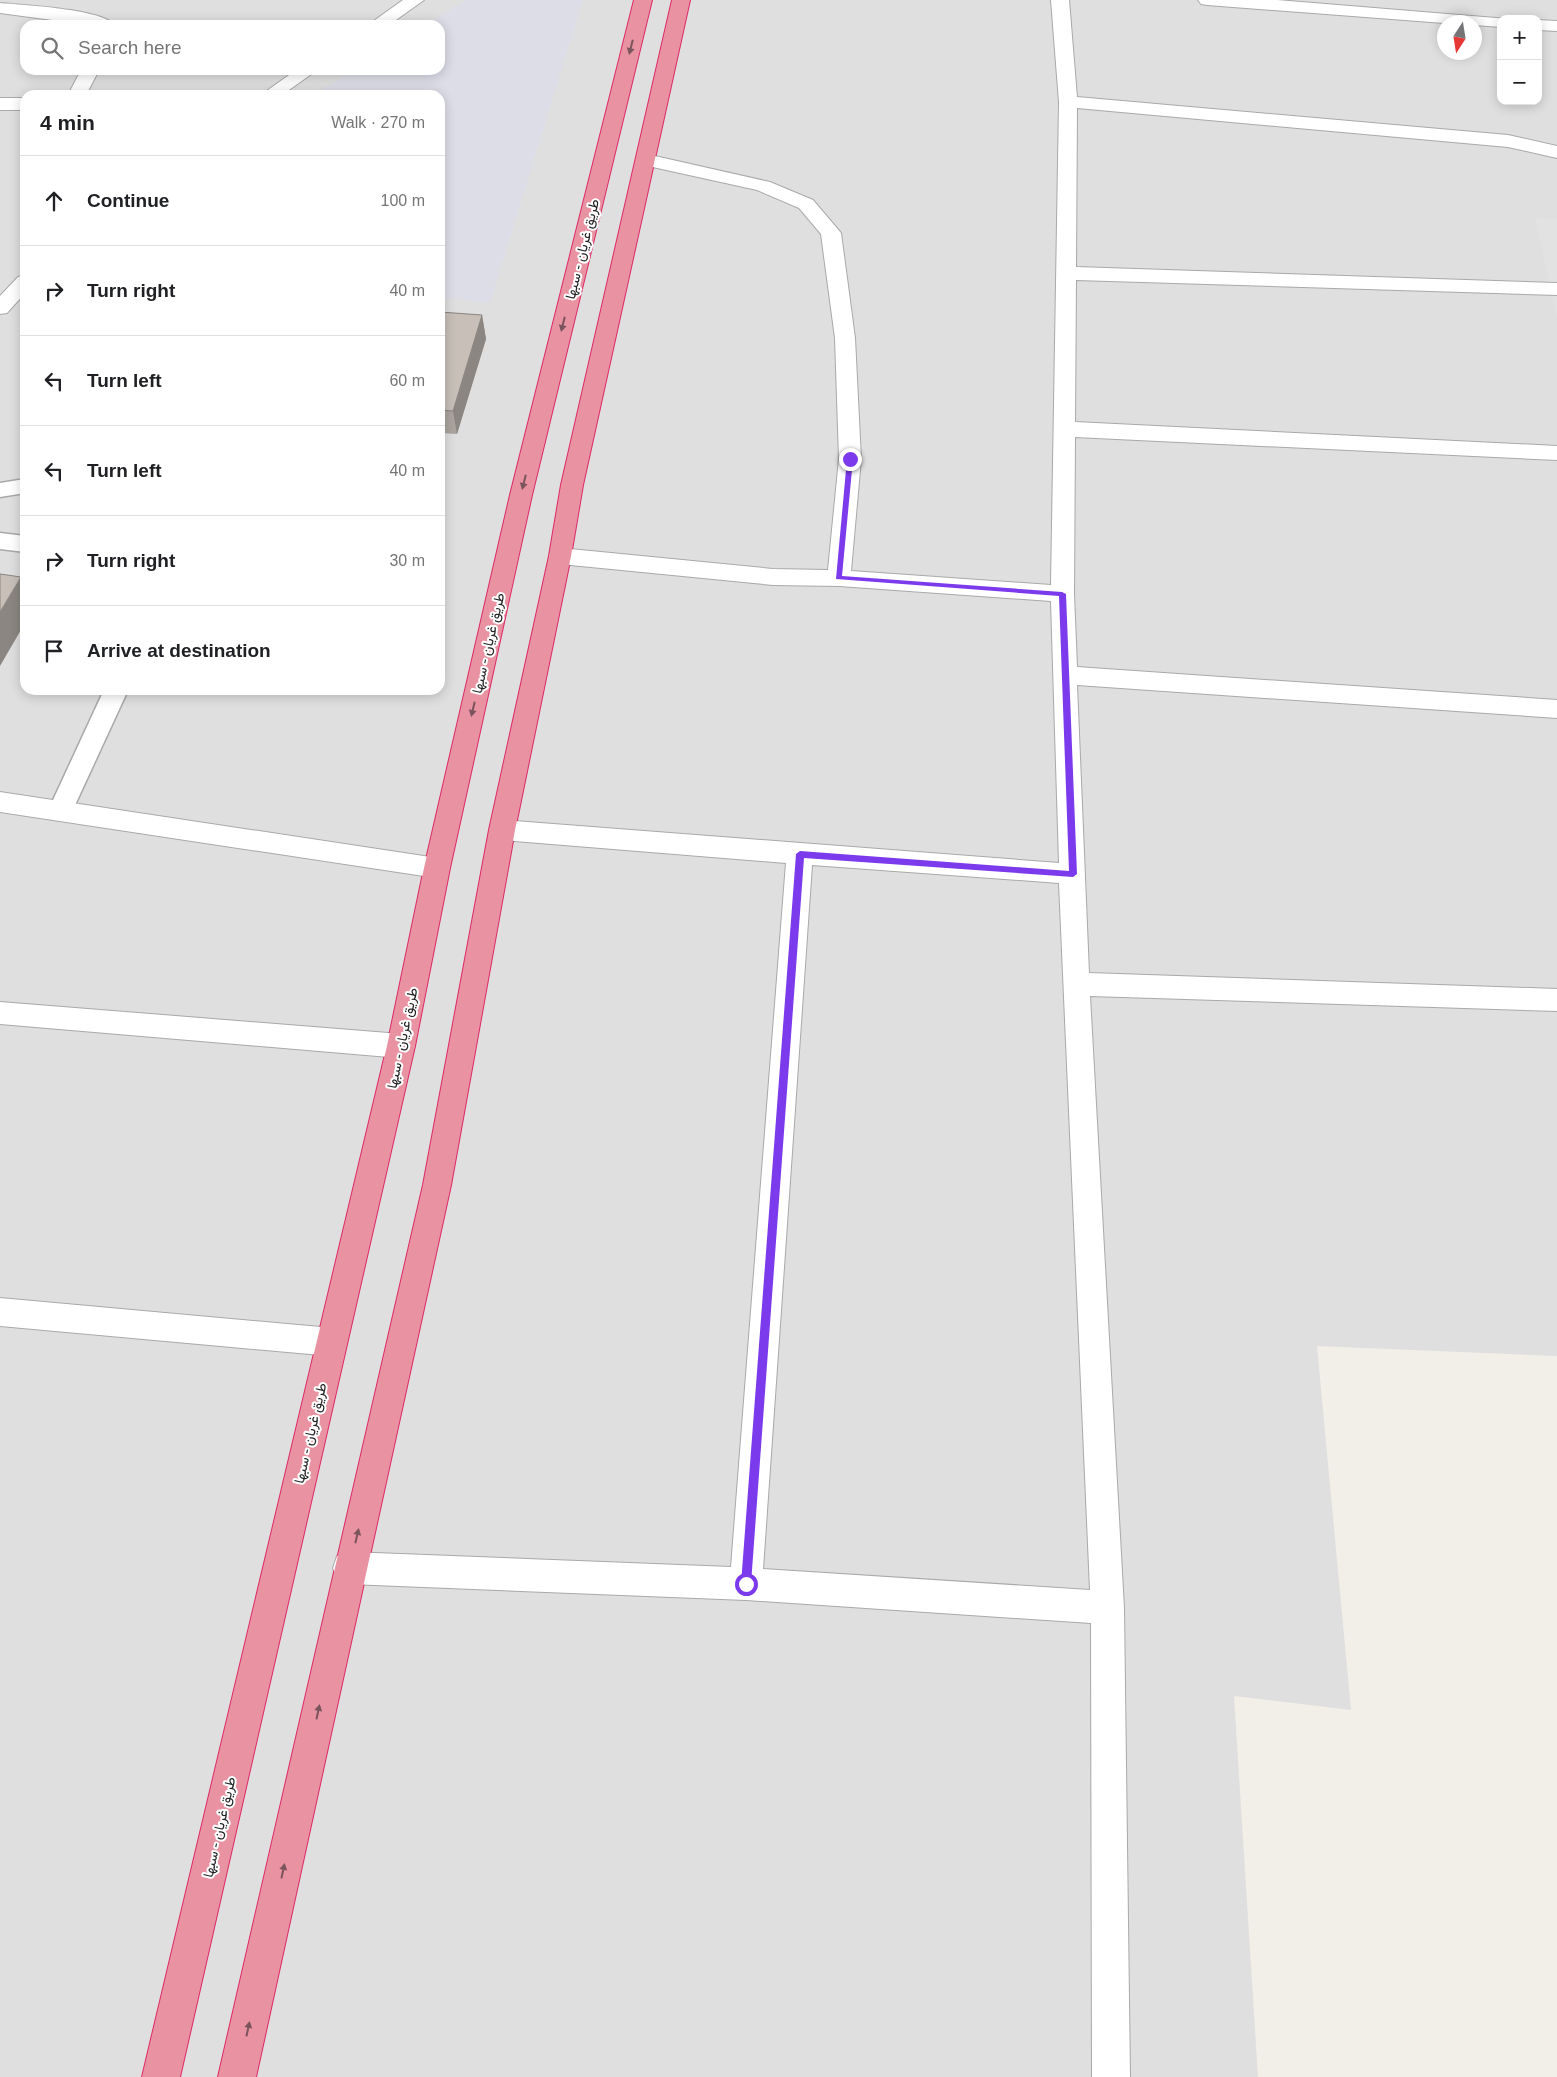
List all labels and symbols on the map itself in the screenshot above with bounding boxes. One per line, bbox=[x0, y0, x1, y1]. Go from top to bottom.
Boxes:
north arrow bbox=[1437, 15, 1482, 60]
one-way arrow bbox=[627, 40, 635, 55]
street label: طريق غريان - سبها bbox=[562, 197, 603, 301]
one-way arrow bbox=[559, 317, 567, 332]
route end bbox=[839, 448, 862, 471]
one-way arrow bbox=[520, 474, 528, 489]
street label: طريق غريان - سبها bbox=[469, 591, 508, 695]
one-way arrow bbox=[469, 701, 477, 716]
street label: طريق غريان - سبها bbox=[383, 986, 421, 1090]
street label: طريق غريان - سبها bbox=[291, 1381, 330, 1485]
one-way arrow bbox=[353, 1528, 361, 1544]
route start bbox=[735, 1573, 758, 1596]
one-way arrow bbox=[314, 1704, 322, 1720]
street label: طريق غريان - سبها bbox=[200, 1775, 239, 1879]
one-way arrow bbox=[279, 1862, 287, 1878]
one-way arrow bbox=[244, 2021, 252, 2037]

